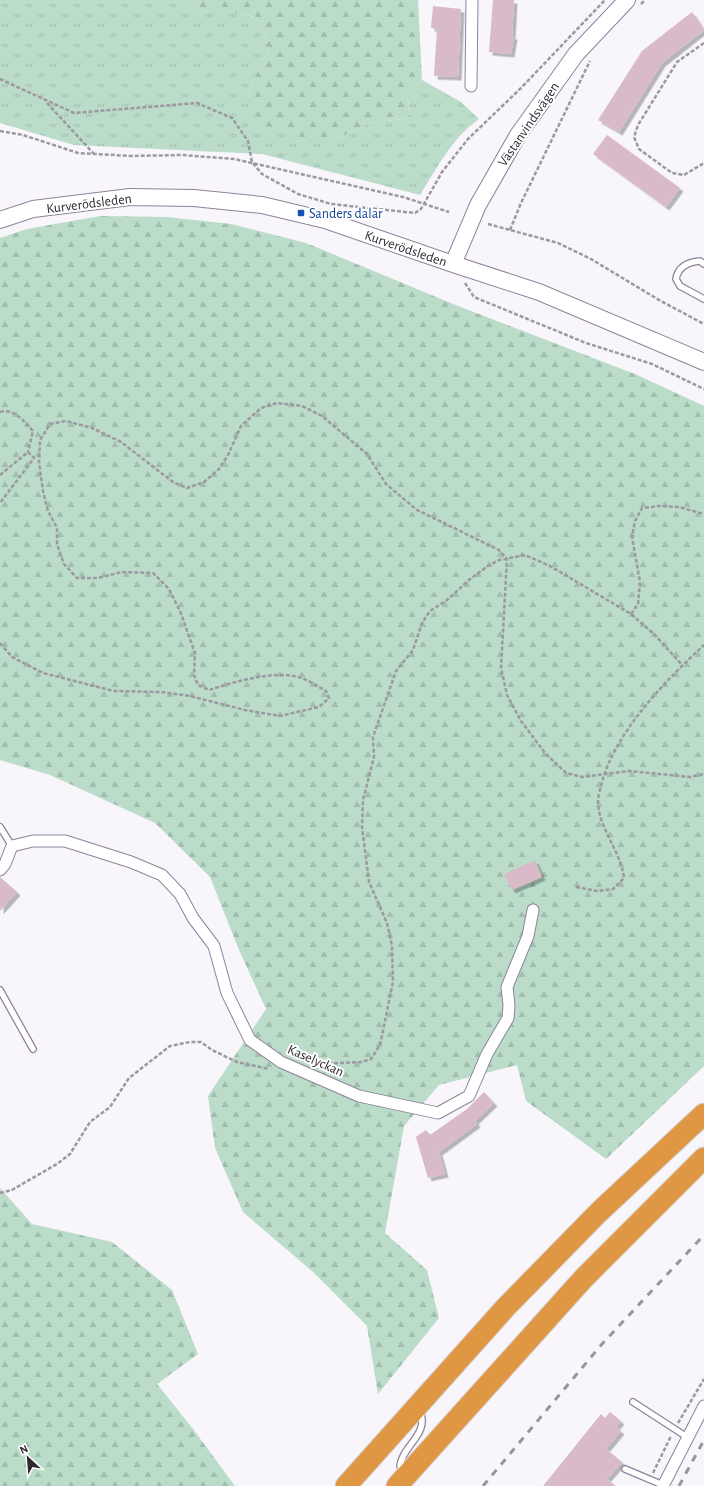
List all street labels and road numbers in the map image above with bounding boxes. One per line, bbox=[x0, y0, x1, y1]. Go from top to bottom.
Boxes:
street label: Västanvindsvägen bbox=[496, 80, 562, 169]
street label: Kurverödsleden bbox=[46, 192, 133, 216]
street label: Kurverödsleden bbox=[363, 228, 449, 270]
street label: Kaselyckan bbox=[285, 1042, 346, 1079]

